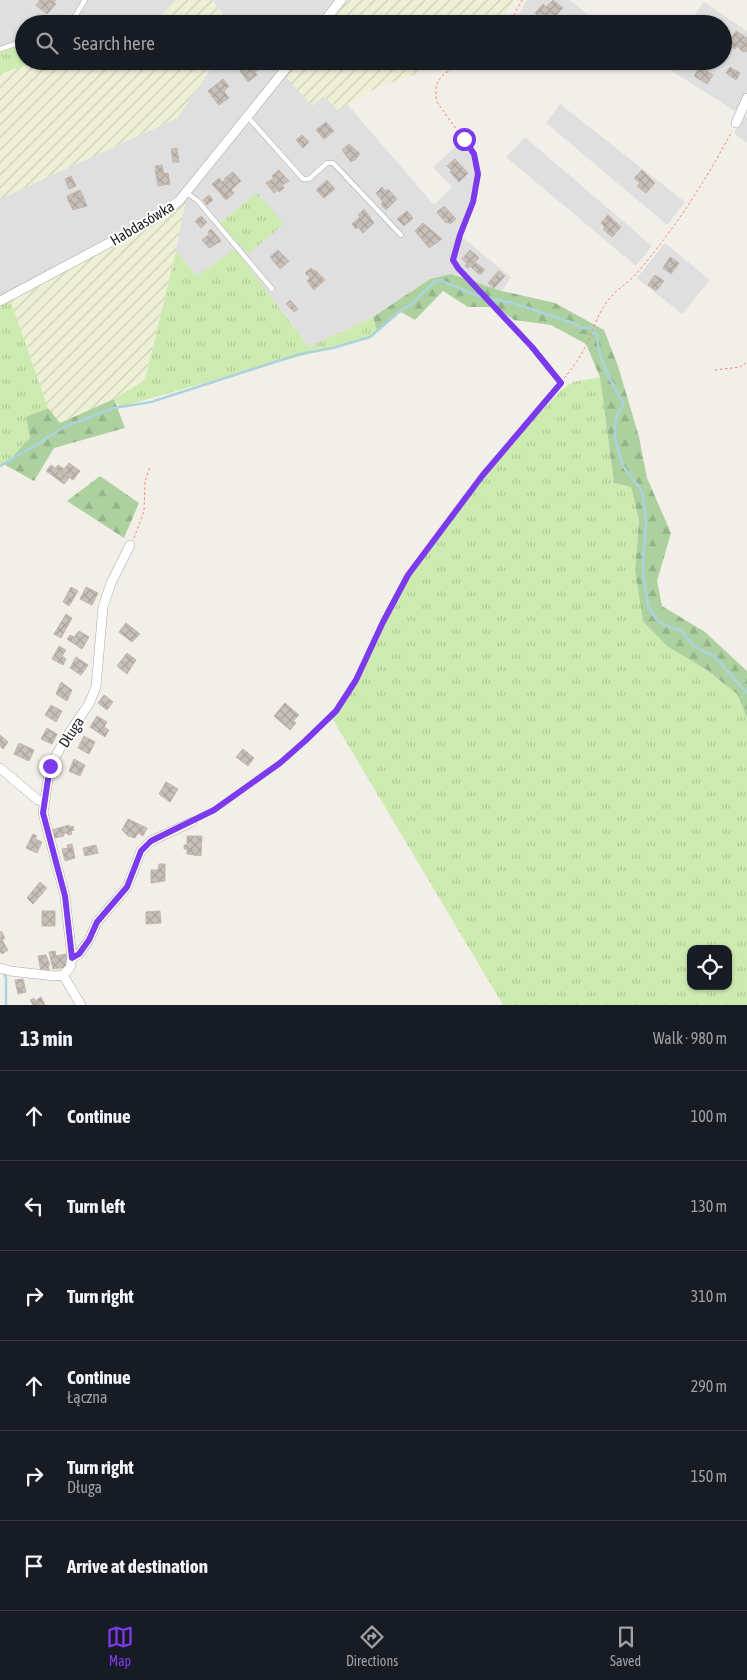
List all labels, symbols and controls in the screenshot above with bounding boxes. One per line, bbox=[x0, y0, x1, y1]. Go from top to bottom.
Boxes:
search box bbox=[15, 15, 732, 70]
icon: search bbox=[33, 29, 61, 57]
text: Search here bbox=[73, 32, 155, 54]
route start bbox=[453, 128, 476, 151]
street label: Habdasówka bbox=[107, 197, 177, 249]
street label: Długa bbox=[55, 714, 87, 750]
route end bbox=[39, 755, 62, 778]
map controls bbox=[687, 945, 732, 990]
button: locate bbox=[687, 945, 732, 990]
text: 13 min bbox=[20, 1026, 73, 1050]
text: Walk · 980 m bbox=[653, 1029, 727, 1047]
icon: ahead bbox=[20, 1102, 48, 1130]
text: Continue bbox=[67, 1105, 131, 1127]
text: 100 m bbox=[691, 1107, 727, 1125]
icon: left bbox=[20, 1192, 48, 1220]
text: Turn left bbox=[67, 1195, 125, 1217]
text: 130 m bbox=[691, 1197, 727, 1215]
icon: right bbox=[20, 1282, 48, 1310]
text: Turn right bbox=[67, 1285, 134, 1307]
text: 310 m bbox=[691, 1287, 727, 1305]
text: Continue bbox=[67, 1366, 131, 1388]
icon: ahead bbox=[20, 1372, 48, 1400]
text: 290 m bbox=[691, 1377, 727, 1395]
text: Łączna bbox=[67, 1388, 108, 1406]
text: Turn right bbox=[67, 1456, 134, 1478]
icon: right bbox=[20, 1462, 48, 1490]
text: 150 m bbox=[691, 1467, 727, 1485]
text: Długa bbox=[67, 1478, 102, 1496]
icon: arrive bbox=[20, 1552, 48, 1580]
text: Arrive at destination bbox=[67, 1555, 208, 1577]
tab: Map bbox=[106, 1623, 134, 1669]
tab: Directions bbox=[346, 1623, 398, 1669]
tab: Saved bbox=[610, 1623, 641, 1669]

